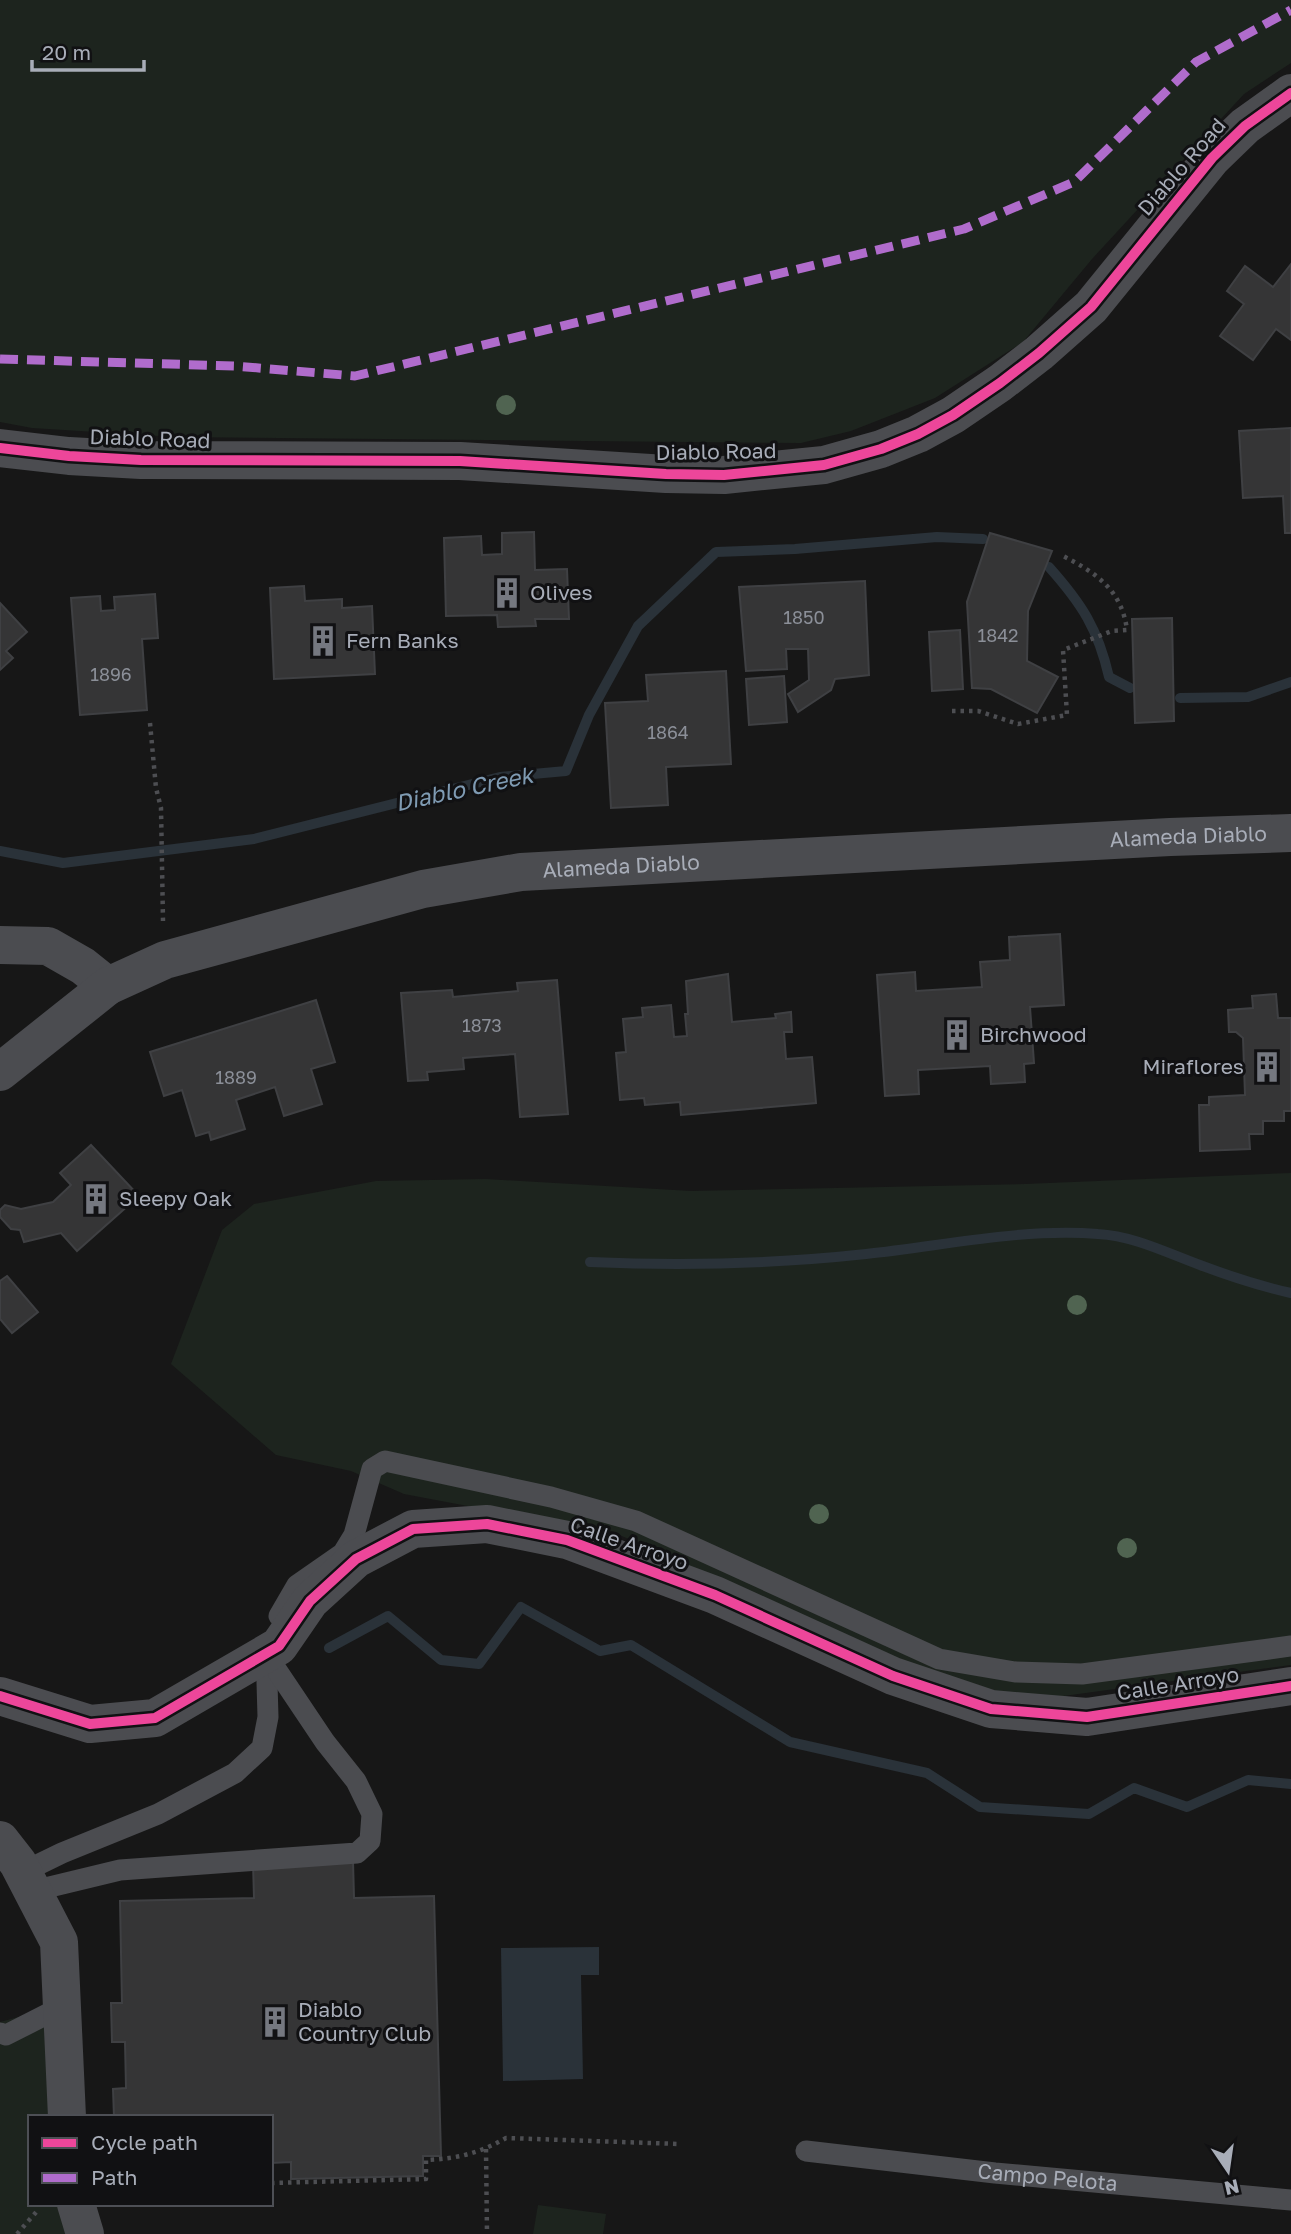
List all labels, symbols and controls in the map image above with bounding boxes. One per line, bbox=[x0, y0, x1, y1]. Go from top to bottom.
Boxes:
scale bar bbox=[32, 28, 144, 72]
text: 20 m bbox=[42, 39, 91, 65]
street label: Diablo Road bbox=[1132, 112, 1231, 221]
street label: Diablo Road bbox=[89, 423, 211, 453]
street label: Diablo Road bbox=[655, 437, 777, 465]
building icon: Olives bbox=[490, 576, 524, 610]
place label: Olives bbox=[530, 579, 593, 605]
house number: 1850 bbox=[783, 606, 825, 628]
building icon: Fern Banks bbox=[306, 624, 340, 658]
house number: 1842 bbox=[977, 624, 1019, 646]
place label: Fern Banks bbox=[346, 627, 459, 653]
house number: 1896 bbox=[90, 663, 132, 685]
house number: 1864 bbox=[647, 721, 689, 743]
water label: Diablo Creek bbox=[392, 759, 537, 816]
street label: Alameda Diablo bbox=[1109, 820, 1267, 852]
street label: Alameda Diablo bbox=[542, 848, 700, 883]
house number: 1873 bbox=[462, 1014, 502, 1036]
building icon: Birchwood bbox=[940, 1018, 974, 1052]
place label: Birchwood bbox=[980, 1021, 1087, 1047]
building icon: Miraflores bbox=[1250, 1050, 1284, 1084]
place label: Miraflores bbox=[1142, 1053, 1244, 1079]
house number: 1889 bbox=[215, 1066, 257, 1088]
building icon: Sleepy Oak bbox=[79, 1182, 113, 1216]
place label: Sleepy Oak bbox=[119, 1185, 232, 1211]
street label: Calle Arroyo bbox=[567, 1511, 692, 1575]
street label: Calle Arroyo bbox=[1115, 1661, 1241, 1705]
place label: Diablo Country Club bbox=[298, 1996, 431, 2046]
building icon: Diablo Country Club bbox=[258, 2005, 292, 2039]
legend bbox=[28, 2115, 273, 2206]
text: Cycle path bbox=[91, 2129, 198, 2155]
north arrow bbox=[1193, 2136, 1263, 2206]
street label: Campo Pelota bbox=[976, 2157, 1119, 2196]
text: Path bbox=[91, 2164, 138, 2190]
text: N bbox=[1222, 2175, 1242, 2201]

